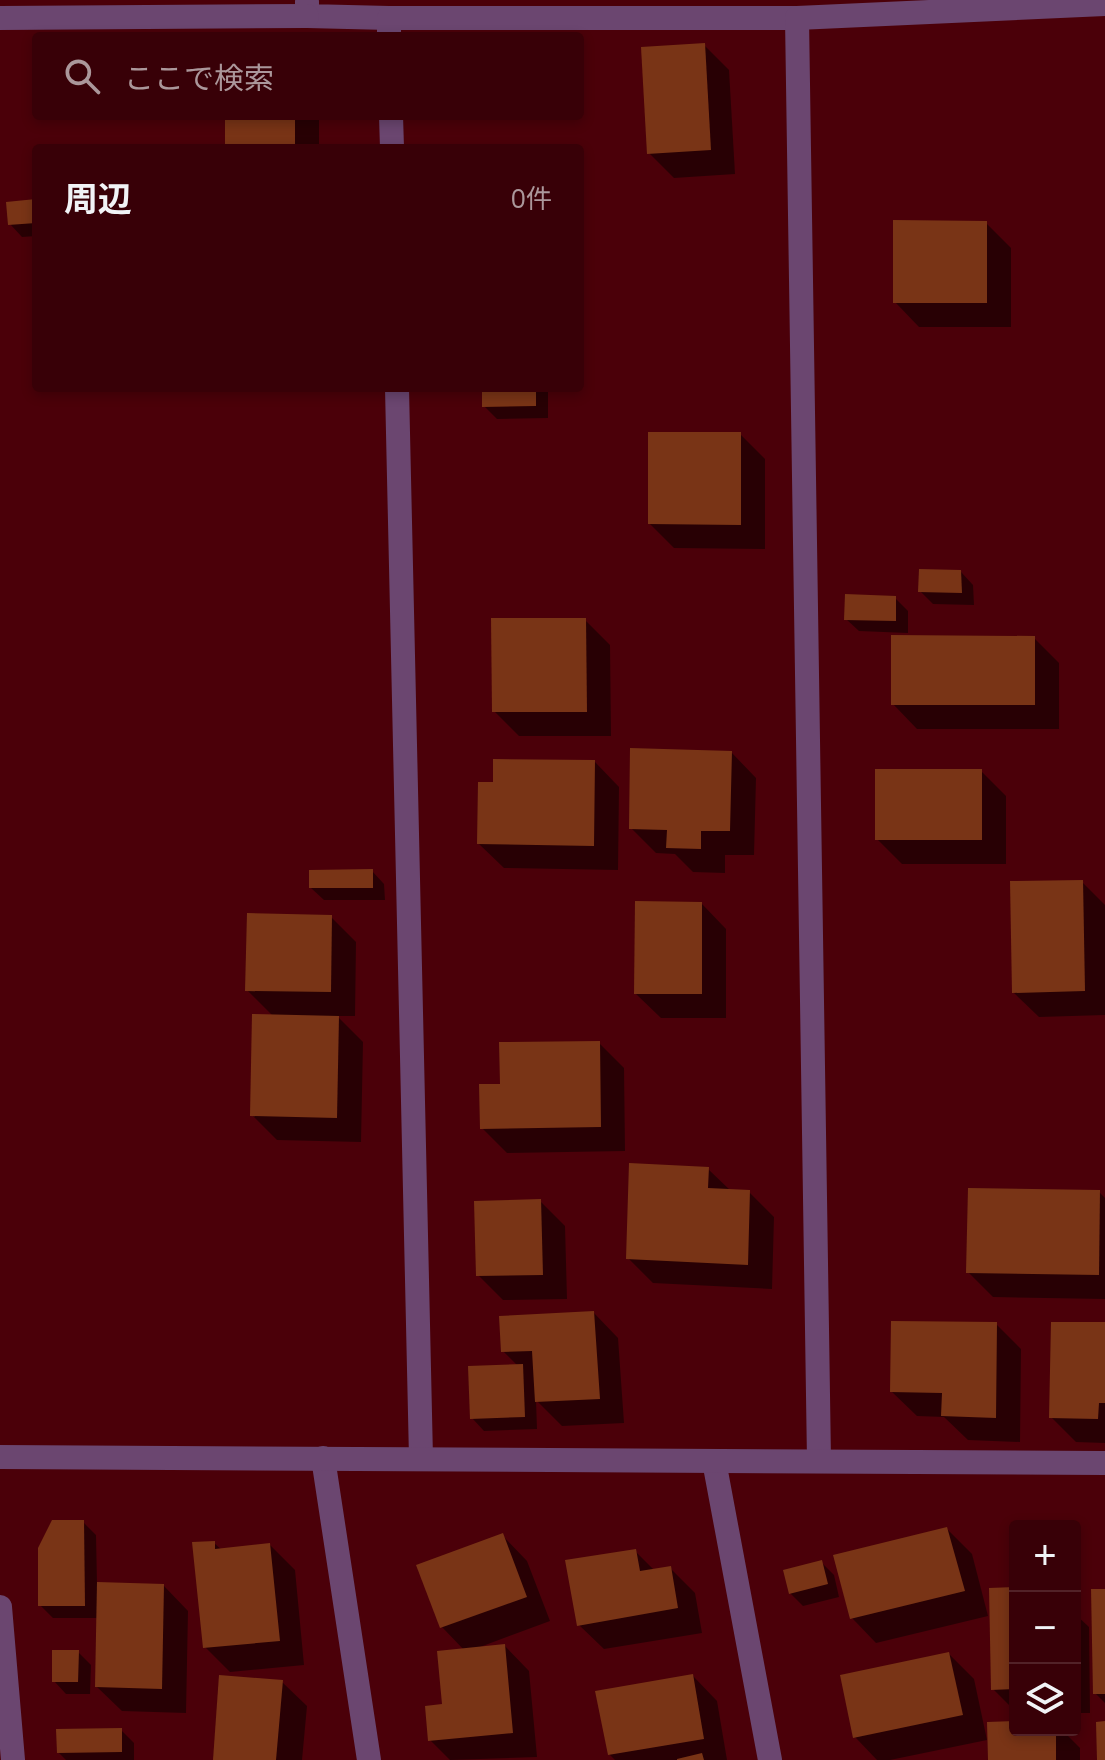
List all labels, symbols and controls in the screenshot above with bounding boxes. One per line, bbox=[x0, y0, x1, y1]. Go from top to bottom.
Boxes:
search box bbox=[32, 32, 584, 120]
icon: search bbox=[60, 54, 104, 98]
text: ここで検索 bbox=[124, 58, 274, 97]
text: 周辺 bbox=[64, 176, 132, 220]
text: 0件 bbox=[510, 181, 552, 215]
map controls bbox=[1009, 1520, 1081, 1736]
button: + bbox=[1009, 1520, 1081, 1592]
button: − bbox=[1009, 1592, 1081, 1664]
button: layers bbox=[1009, 1664, 1081, 1736]

